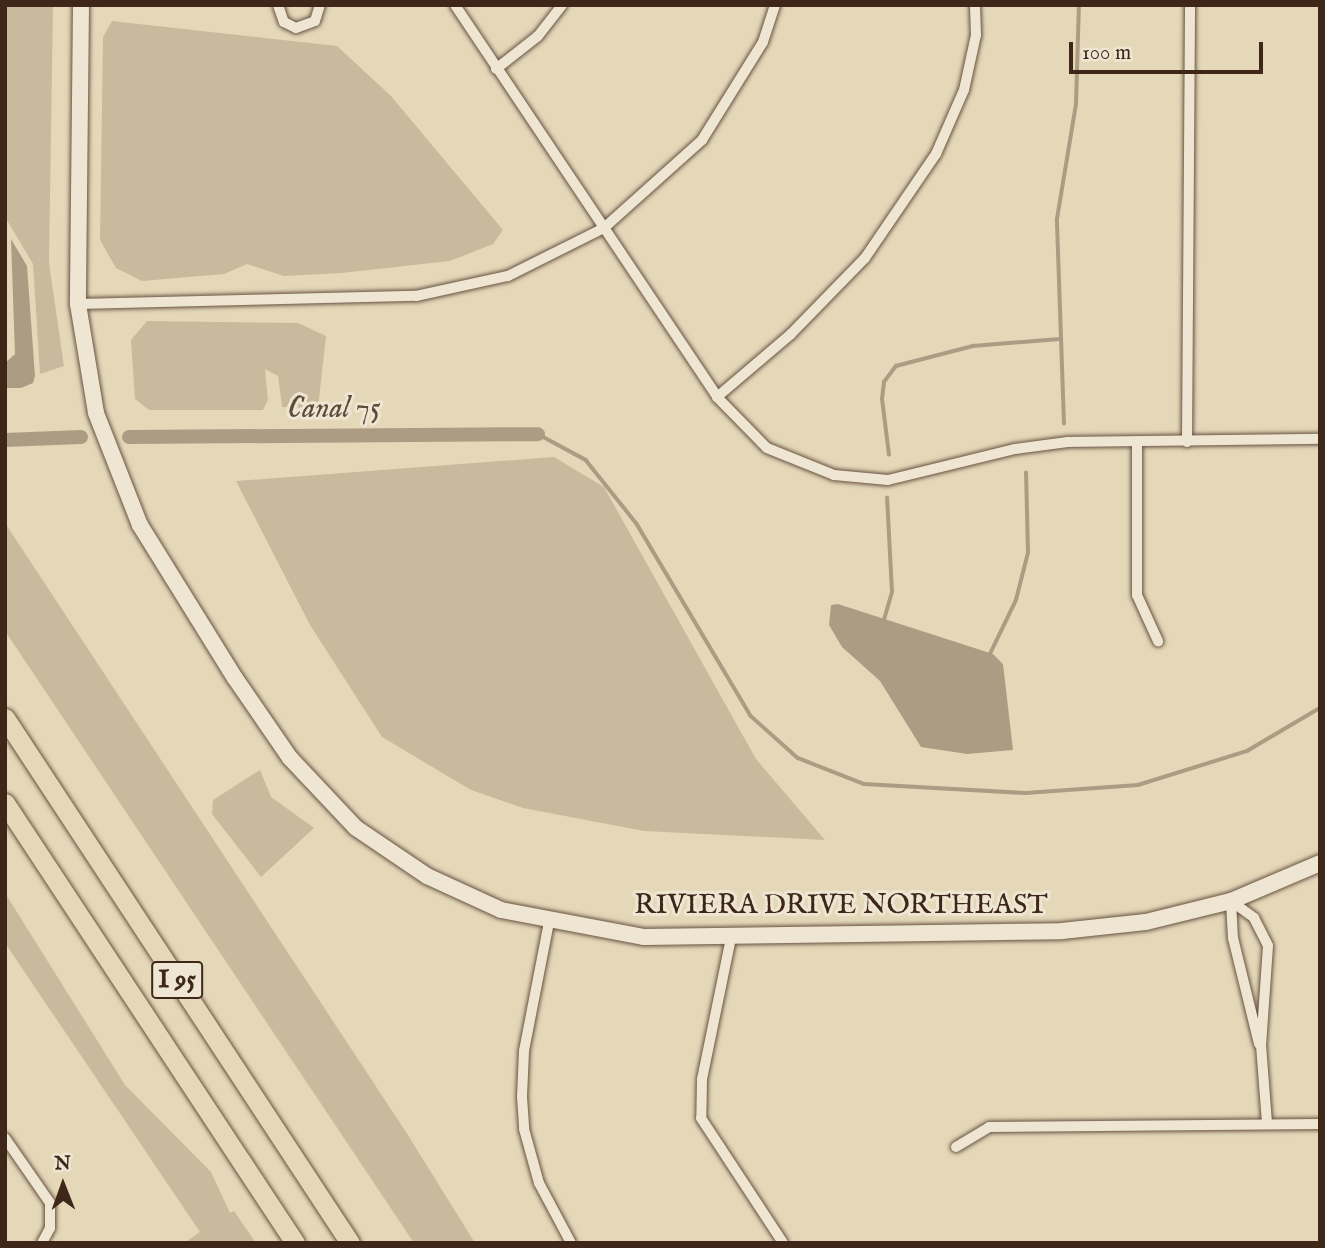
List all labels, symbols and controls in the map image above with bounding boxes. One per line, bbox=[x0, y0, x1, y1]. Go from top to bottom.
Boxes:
scale bar bbox=[1073, 28, 1267, 72]
text: 100 m bbox=[1082, 40, 1131, 67]
water label: Canal 75 bbox=[287, 391, 381, 427]
street label: RIVIERA DRIVE NORTHEAST bbox=[634, 889, 1048, 923]
road number: I 95 bbox=[151, 958, 203, 1002]
north arrow bbox=[28, 1150, 98, 1220]
text: N bbox=[54, 1152, 71, 1176]

